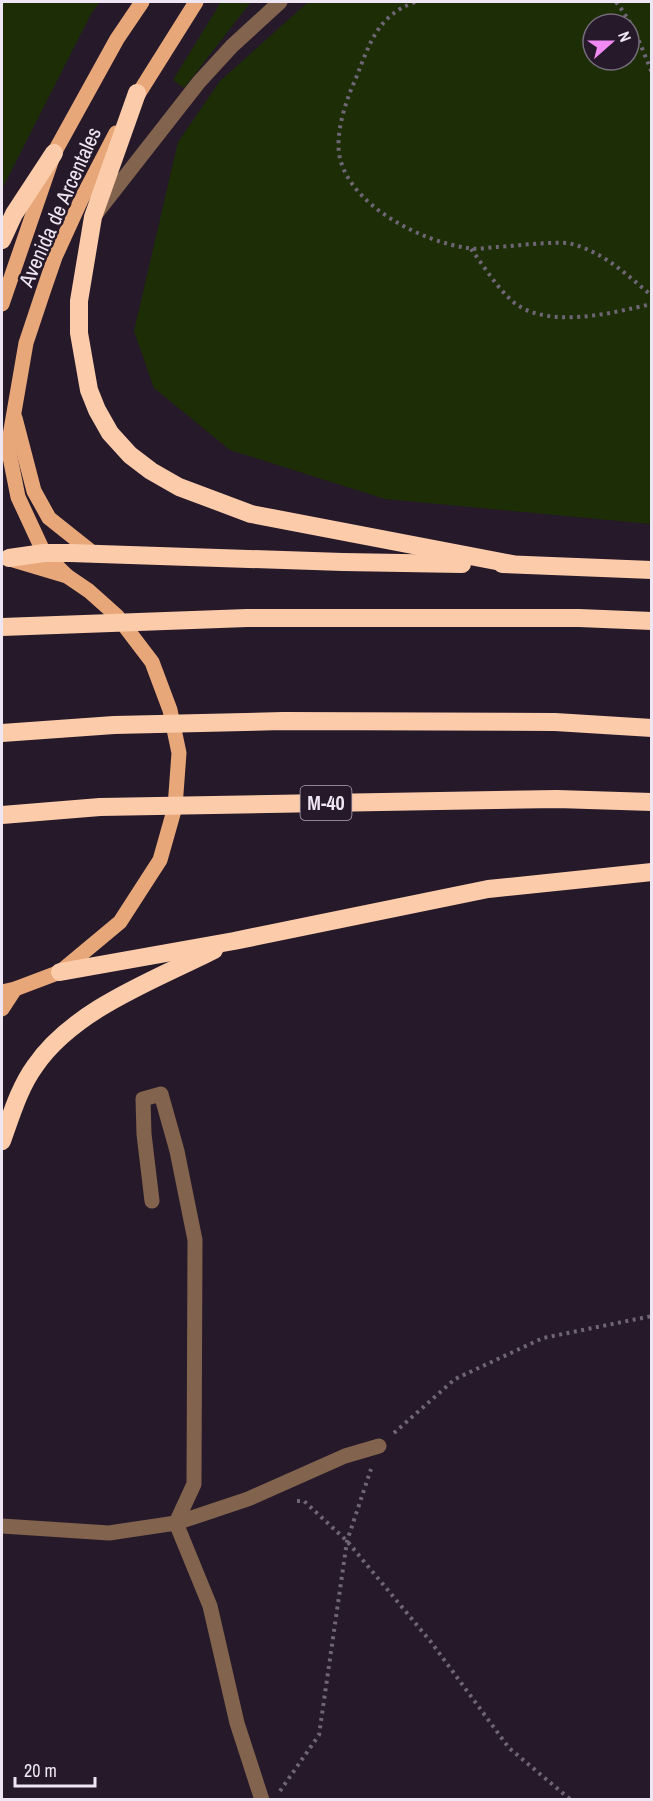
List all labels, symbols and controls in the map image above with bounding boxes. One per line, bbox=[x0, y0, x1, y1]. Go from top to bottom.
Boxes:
north arrow bbox=[581, 12, 641, 72]
text: N bbox=[613, 28, 637, 45]
street label: Avenida de Arcentales bbox=[11, 122, 108, 292]
road number: M-40 bbox=[300, 786, 352, 820]
scale bar bbox=[15, 1750, 94, 1788]
text: 20 m bbox=[24, 1758, 57, 1783]

